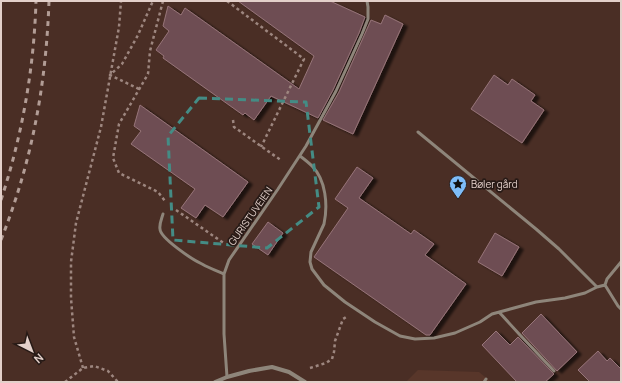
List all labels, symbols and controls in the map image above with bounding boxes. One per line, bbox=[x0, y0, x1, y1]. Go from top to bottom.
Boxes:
place icon: Bøler gård bbox=[448, 174, 468, 199]
place label: Bøler gård bbox=[471, 177, 518, 191]
street label: GURISTUVEIEN bbox=[225, 184, 275, 248]
north arrow bbox=[12, 331, 52, 371]
text: N bbox=[31, 351, 47, 367]

